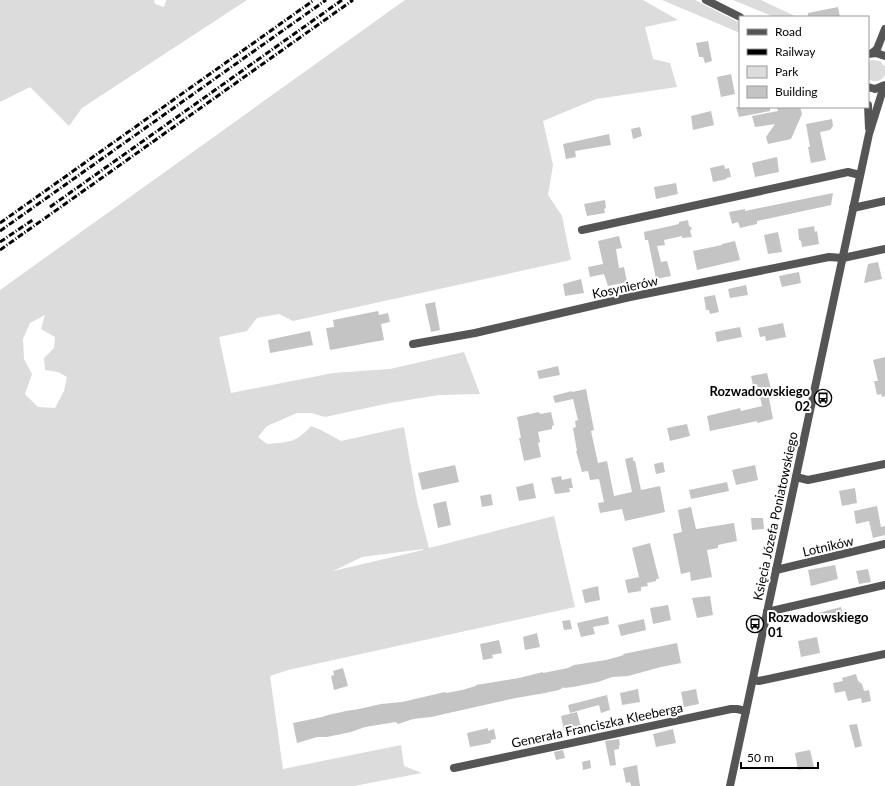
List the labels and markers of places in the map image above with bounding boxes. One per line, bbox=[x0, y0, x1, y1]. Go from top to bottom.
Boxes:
place label: Rozwadowskiego 02 bbox=[710, 383, 811, 414]
bus stop icon: Rozwadowskiego 02 bbox=[813, 388, 833, 408]
place label: Rozwadowskiego 01 bbox=[768, 609, 869, 640]
bus stop icon: Rozwadowskiego 01 bbox=[745, 614, 765, 634]

